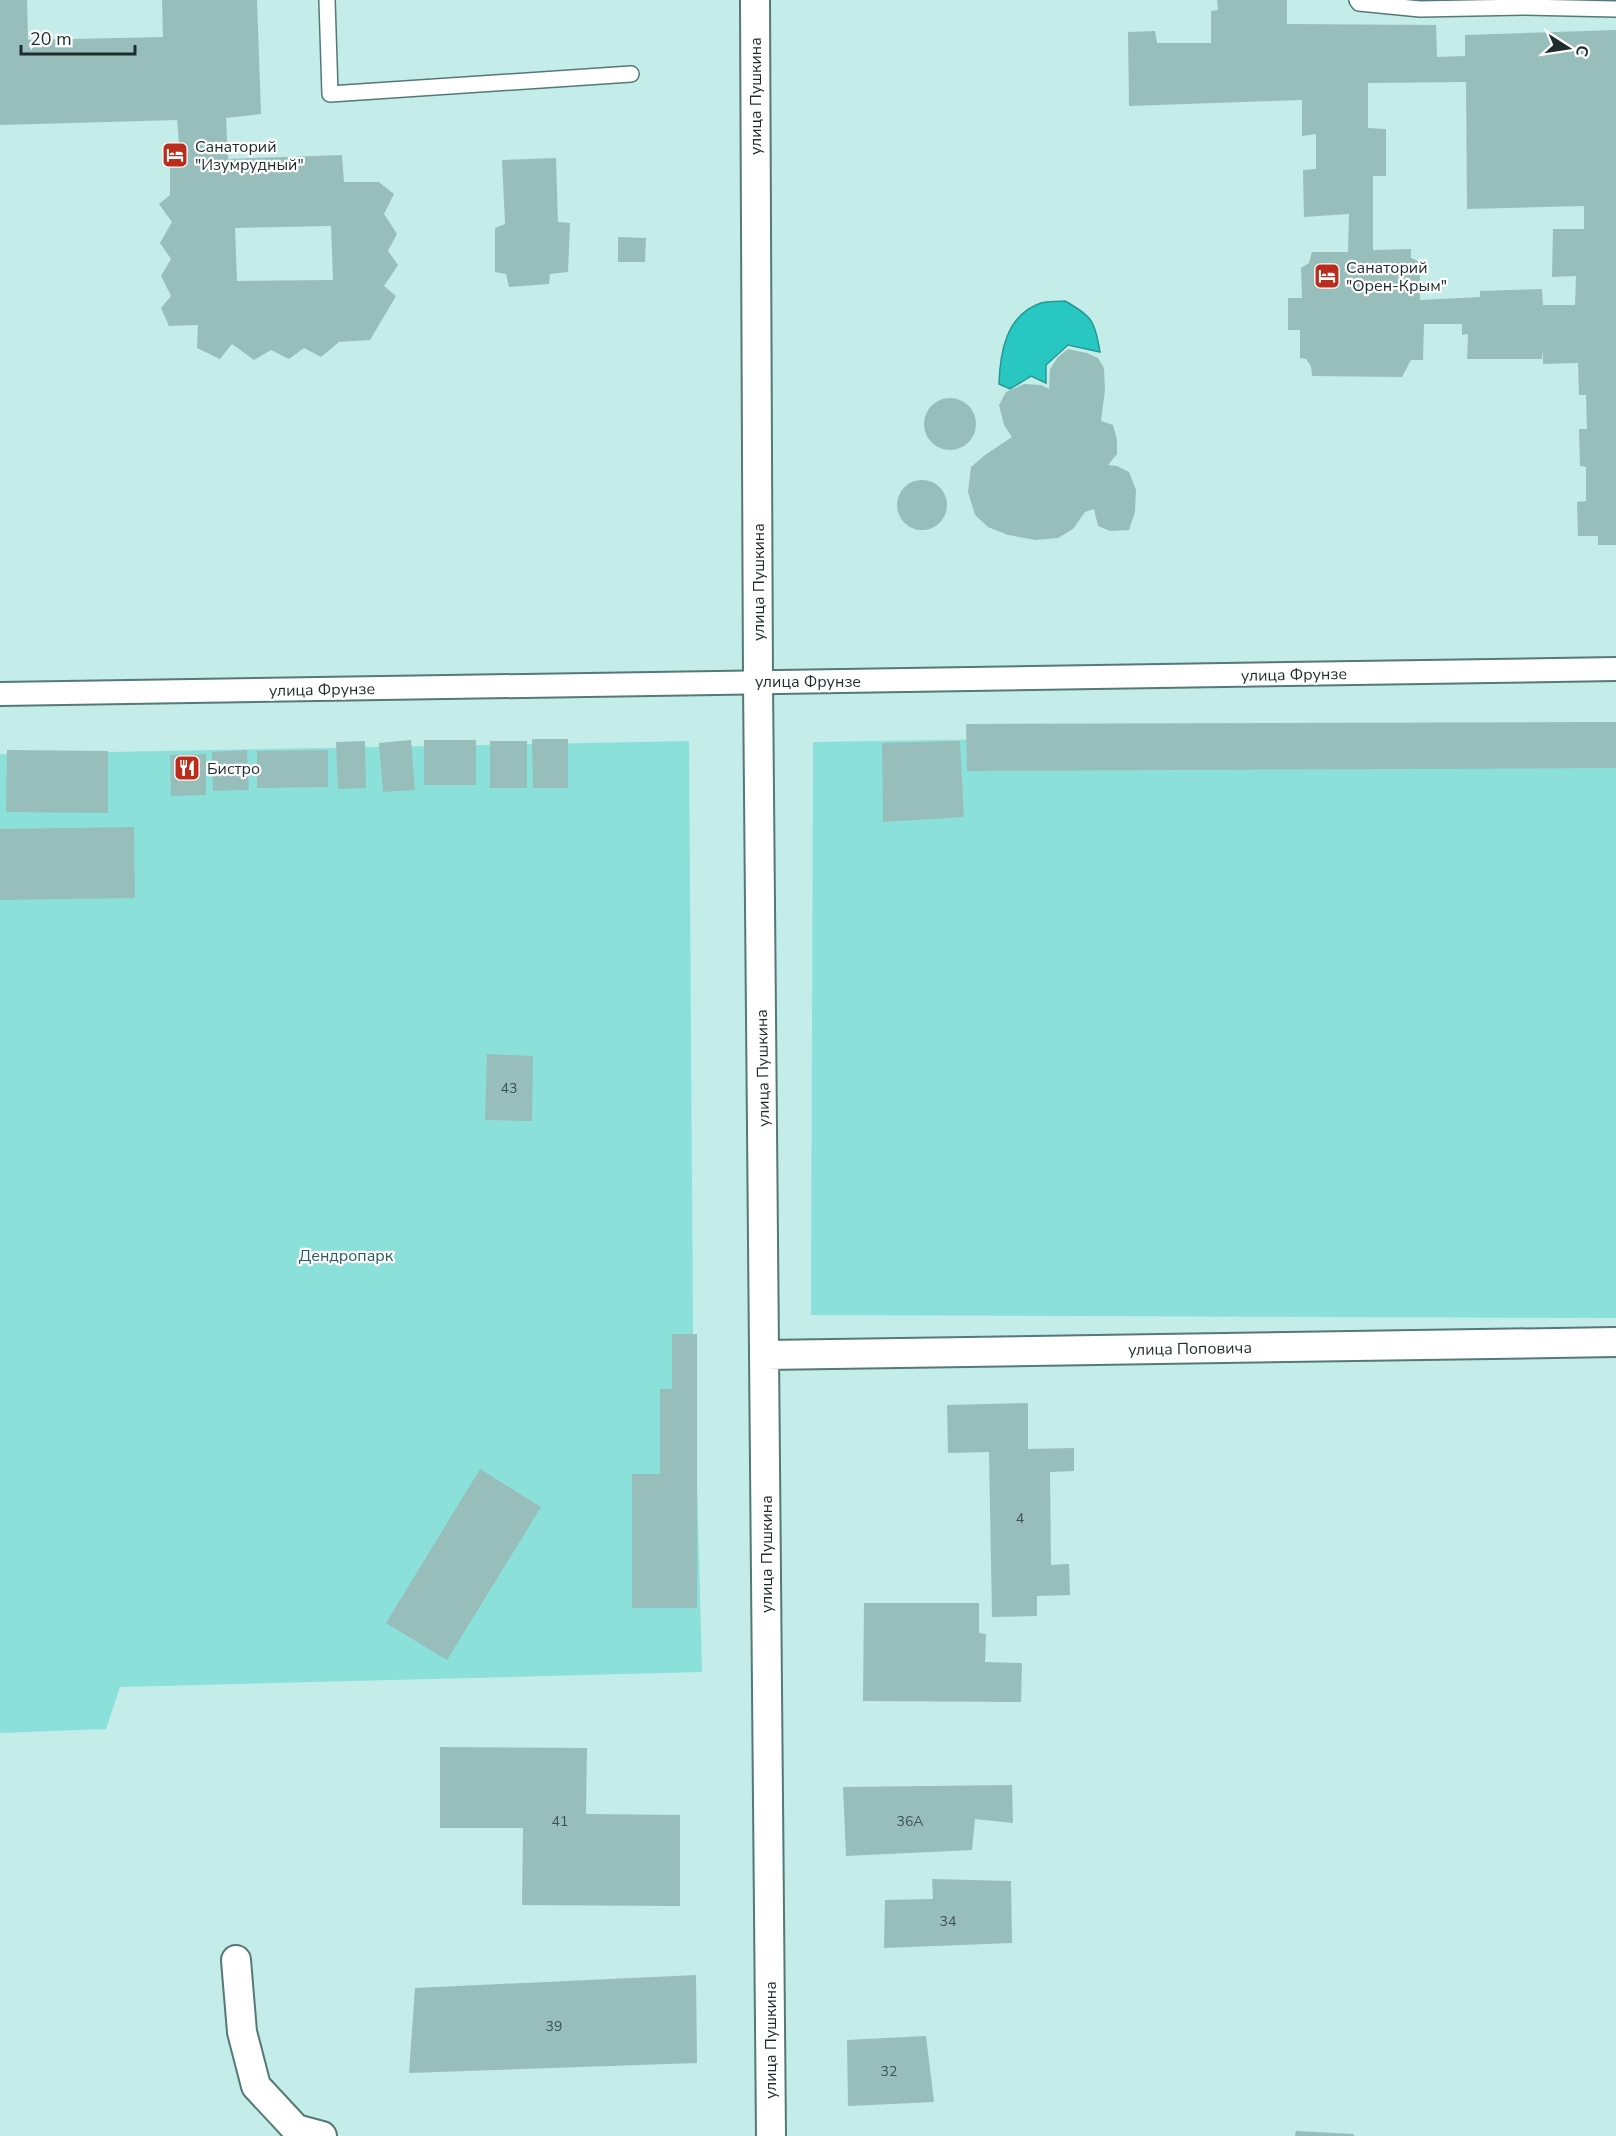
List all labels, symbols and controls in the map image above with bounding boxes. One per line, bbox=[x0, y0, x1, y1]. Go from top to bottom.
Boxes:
scale bar bbox=[21, 18, 135, 56]
north arrow bbox=[1538, 18, 1598, 78]
text: 20 m bbox=[30, 27, 72, 51]
street label: улица Пушкина bbox=[745, 37, 767, 155]
text: С bbox=[1570, 43, 1594, 59]
place label: Санаторий "Изумрудный" bbox=[195, 136, 304, 176]
hotel icon: Санаторий "Изумрудный" bbox=[160, 140, 190, 170]
place label: Санаторий "Орен-Крым" bbox=[1346, 257, 1447, 297]
hotel icon: Санаторий "Орен-Крым" bbox=[1312, 261, 1342, 291]
street label: улица Пушкина bbox=[748, 523, 770, 641]
street label: улица Фрунзе bbox=[1241, 663, 1347, 687]
street label: улица Фрунзе bbox=[755, 671, 861, 693]
street label: улица Фрунзе bbox=[269, 678, 375, 702]
restaurant icon: Бистро bbox=[172, 753, 202, 783]
place label: Бистро bbox=[207, 758, 260, 780]
street label: улица Пушкина bbox=[751, 1009, 775, 1127]
house number: 43 bbox=[501, 1079, 517, 1098]
park label: Дендропарк bbox=[299, 1245, 394, 1267]
street label: улица Поповича bbox=[1128, 1337, 1252, 1361]
street label: улица Пушкина bbox=[756, 1495, 778, 1613]
house number: 4 bbox=[1016, 1509, 1024, 1528]
house number: 41 bbox=[552, 1812, 568, 1831]
house number: 36А bbox=[896, 1812, 924, 1831]
house number: 34 bbox=[940, 1912, 956, 1931]
street label: улица Пушкина bbox=[760, 1981, 782, 2099]
house number: 39 bbox=[546, 2017, 562, 2036]
house number: 32 bbox=[881, 2062, 897, 2081]

